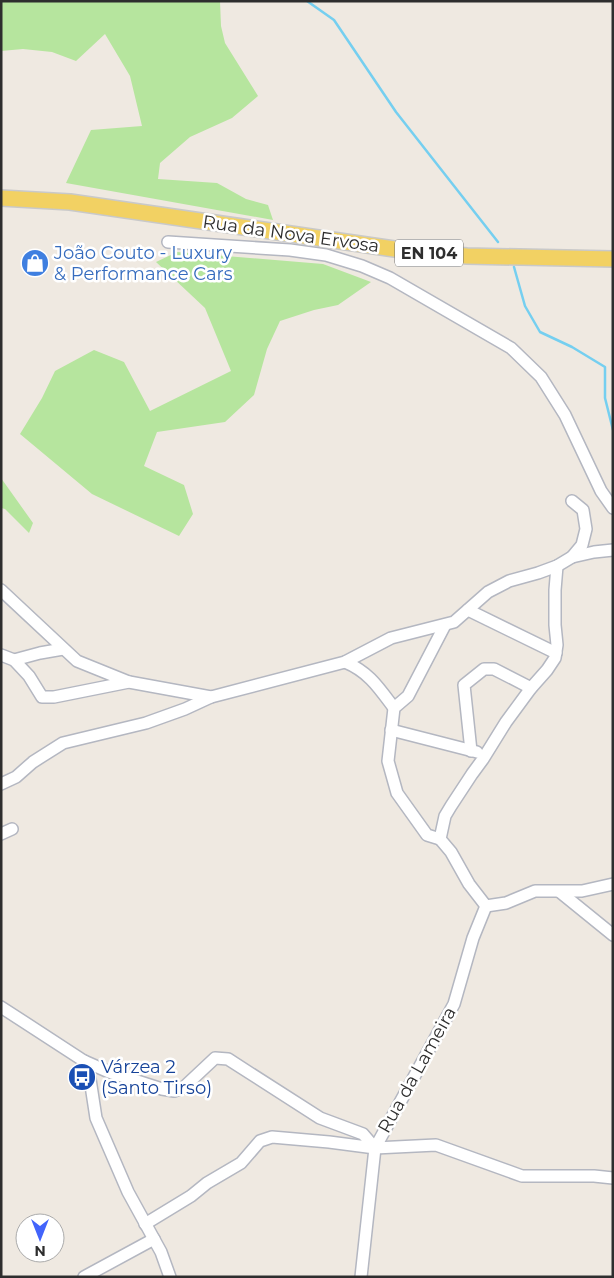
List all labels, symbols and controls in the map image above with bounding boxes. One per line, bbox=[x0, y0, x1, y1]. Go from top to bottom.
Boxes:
street label: Rua da Nova Ervosa bbox=[201, 211, 381, 257]
road number: EN 104 bbox=[395, 240, 463, 266]
place label: João Couto - Luxury & Performance Cars bbox=[53, 242, 233, 285]
shop icon: João Couto - Luxury & Performance Cars bbox=[20, 248, 50, 278]
street label: Rua da Lameira bbox=[373, 1003, 461, 1137]
place label: Várzea 2 (Santo Tirso) bbox=[101, 1056, 212, 1099]
bus stop icon: Várzea 2 (Santo Tirso) bbox=[67, 1062, 97, 1092]
north arrow bbox=[15, 1213, 65, 1263]
text: N bbox=[34, 1242, 46, 1260]

